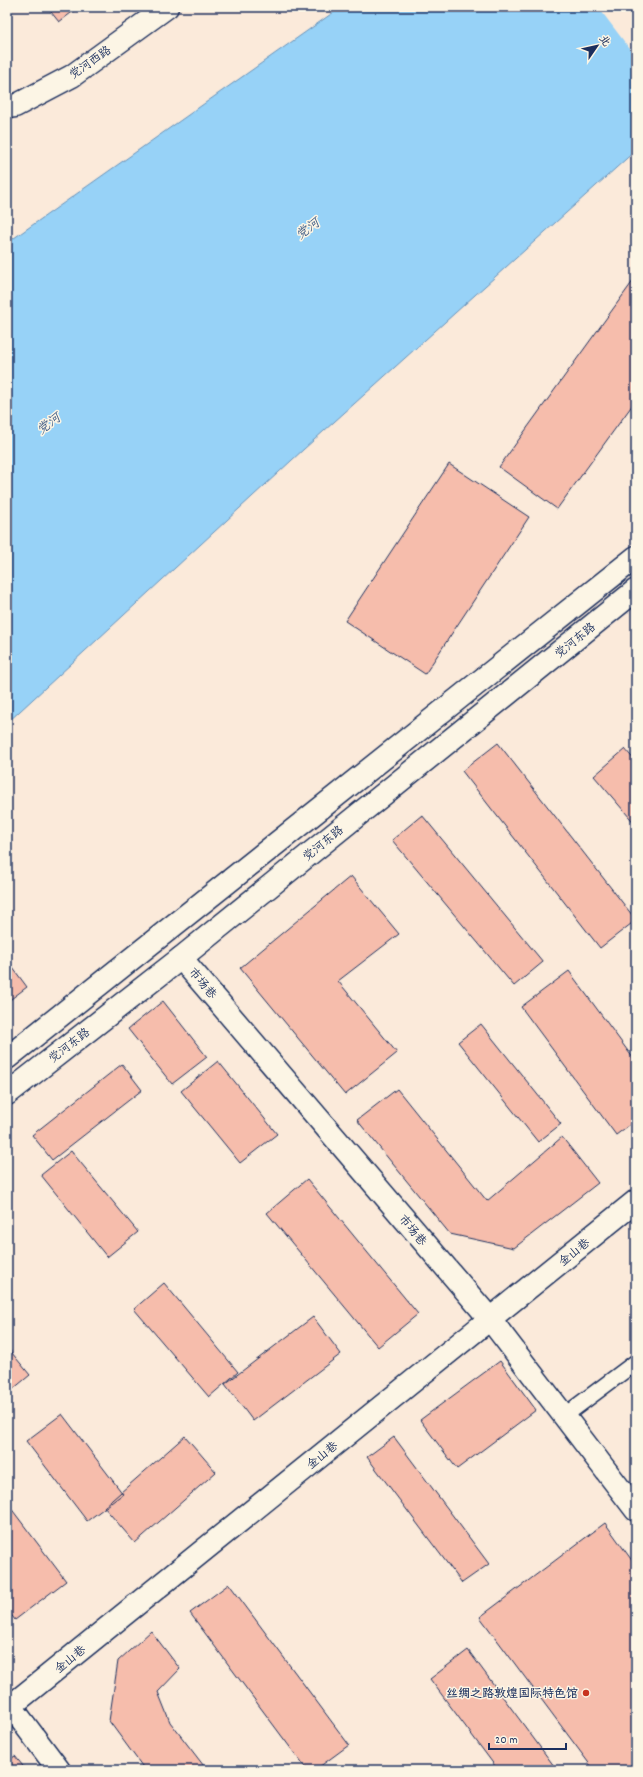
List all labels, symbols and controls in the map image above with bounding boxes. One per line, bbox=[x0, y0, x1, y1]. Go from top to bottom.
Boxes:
north arrow bbox=[577, 26, 617, 66]
text: 北 bbox=[594, 32, 613, 51]
street label: 党河西路 bbox=[66, 42, 115, 84]
water label: 党河 bbox=[292, 213, 326, 245]
water label: 党河 bbox=[33, 408, 67, 440]
street label: 党河东路 bbox=[552, 619, 600, 663]
street label: 党河东路 bbox=[300, 822, 348, 866]
street label: 市场巷 bbox=[184, 965, 220, 1003]
street label: 党河东路 bbox=[46, 1025, 94, 1068]
street label: 市场巷 bbox=[394, 1212, 430, 1250]
street label: 金山巷 bbox=[556, 1235, 594, 1271]
street label: 金山巷 bbox=[304, 1438, 342, 1474]
street label: 金山巷 bbox=[52, 1642, 90, 1678]
place label: 丝绸之路敦煌国际特色馆 bbox=[446, 1686, 578, 1703]
marker: 丝绸之路敦煌国际特色馆 bbox=[581, 1688, 591, 1698]
scale bar bbox=[489, 1725, 566, 1751]
text: 20 m bbox=[495, 1732, 518, 1749]

